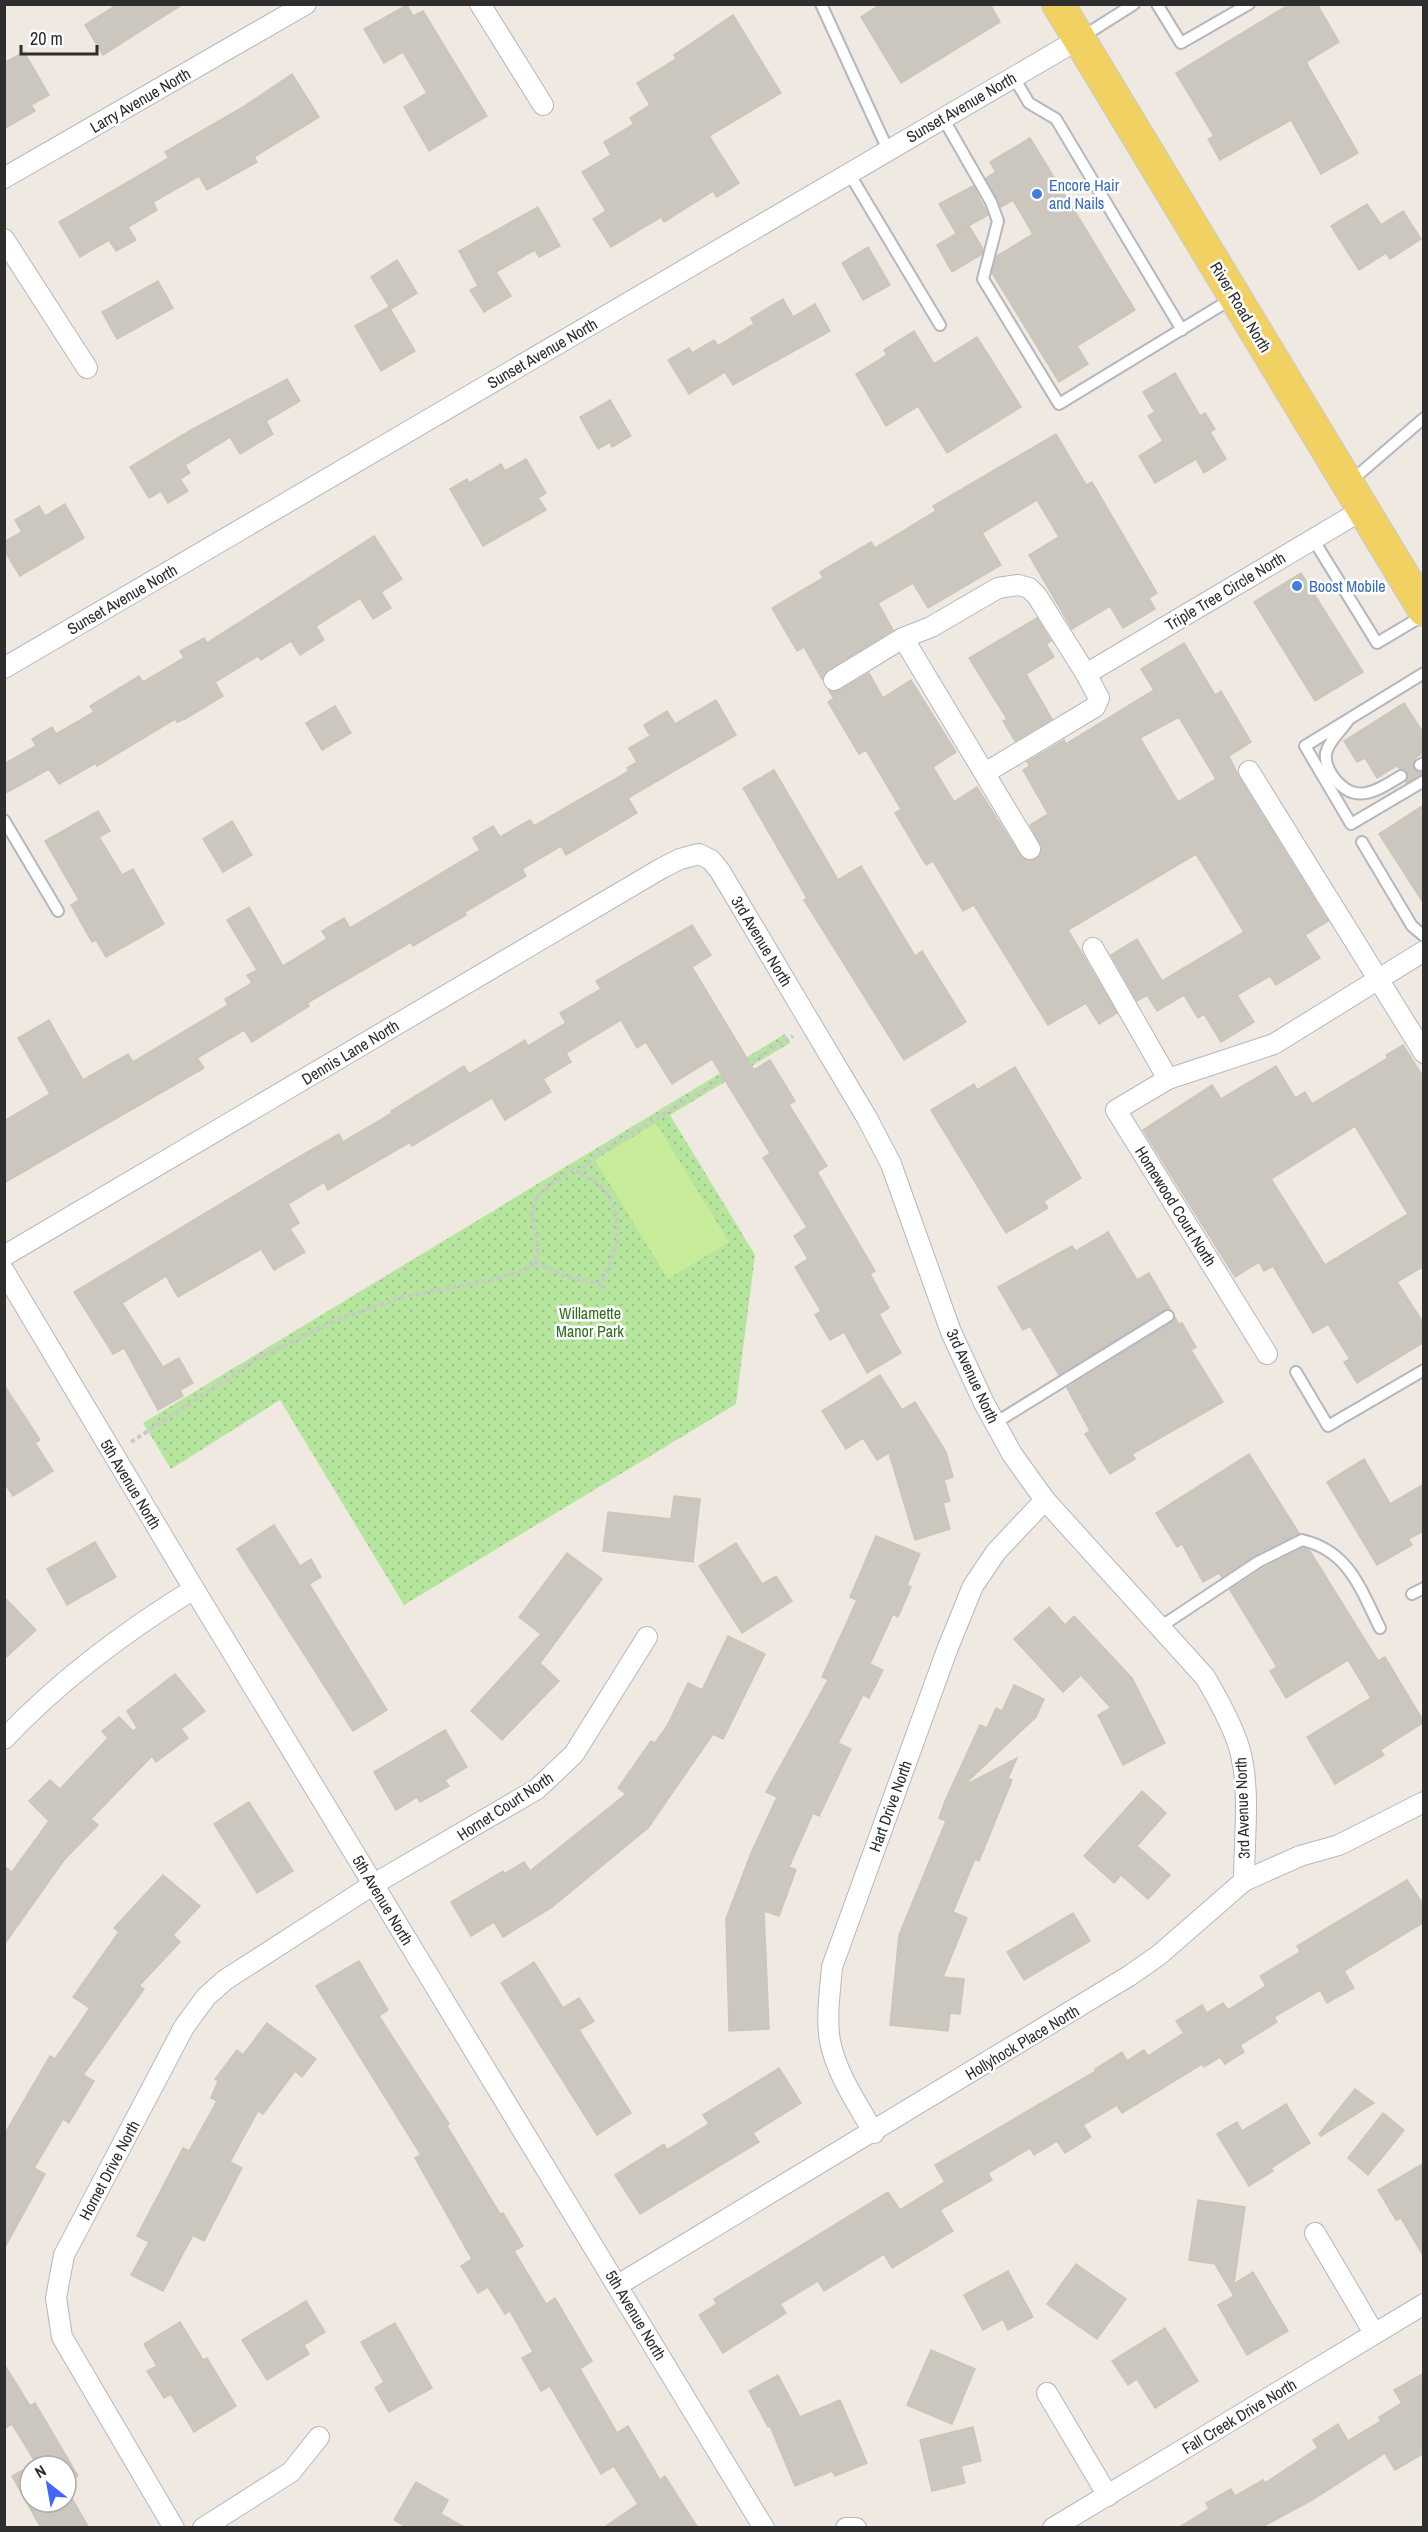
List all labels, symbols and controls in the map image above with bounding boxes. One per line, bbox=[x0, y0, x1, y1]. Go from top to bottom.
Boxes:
scale bar bbox=[21, 18, 98, 56]
text: 20 m bbox=[30, 26, 63, 51]
street label: Larry Avenue North bbox=[86, 62, 194, 138]
street label: Sunset Avenue North bbox=[902, 67, 1020, 147]
place label: Encore Hair and Nails bbox=[1049, 174, 1120, 214]
marker: Encore Hair and Nails bbox=[1030, 187, 1044, 201]
street label: River Road North bbox=[1205, 258, 1277, 356]
street label: Sunset Avenue North bbox=[483, 313, 601, 393]
street label: Triple Tree Circle North bbox=[1161, 546, 1289, 636]
street label: Sunset Avenue North bbox=[63, 559, 181, 639]
place label: Boost Mobile bbox=[1309, 575, 1386, 597]
marker: Boost Mobile bbox=[1290, 579, 1304, 593]
street label: 3rd Avenue North bbox=[726, 892, 798, 990]
street label: Dennis Lane North bbox=[297, 1014, 403, 1090]
street label: Homewood Court North bbox=[1130, 1142, 1222, 1270]
park label: Willamette Manor Park bbox=[556, 1302, 624, 1342]
street label: 3rd Avenue North bbox=[942, 1325, 1004, 1427]
street label: 5th Avenue North bbox=[96, 1435, 166, 1533]
street label: Hart Drive North bbox=[863, 1757, 917, 1855]
street label: 3rd Avenue North bbox=[1229, 1757, 1255, 1859]
street label: Hornet Court North bbox=[453, 1767, 557, 1845]
street label: 5th Avenue North bbox=[348, 1851, 418, 1949]
street label: Hollyhock Place North bbox=[961, 1999, 1083, 2085]
street label: Hornet Drive North bbox=[73, 2116, 145, 2224]
street label: 5th Avenue North bbox=[601, 2266, 671, 2364]
street label: Fall Creek Drive North bbox=[1178, 2373, 1300, 2459]
north arrow bbox=[18, 2454, 78, 2514]
text: N bbox=[31, 2459, 50, 2483]

